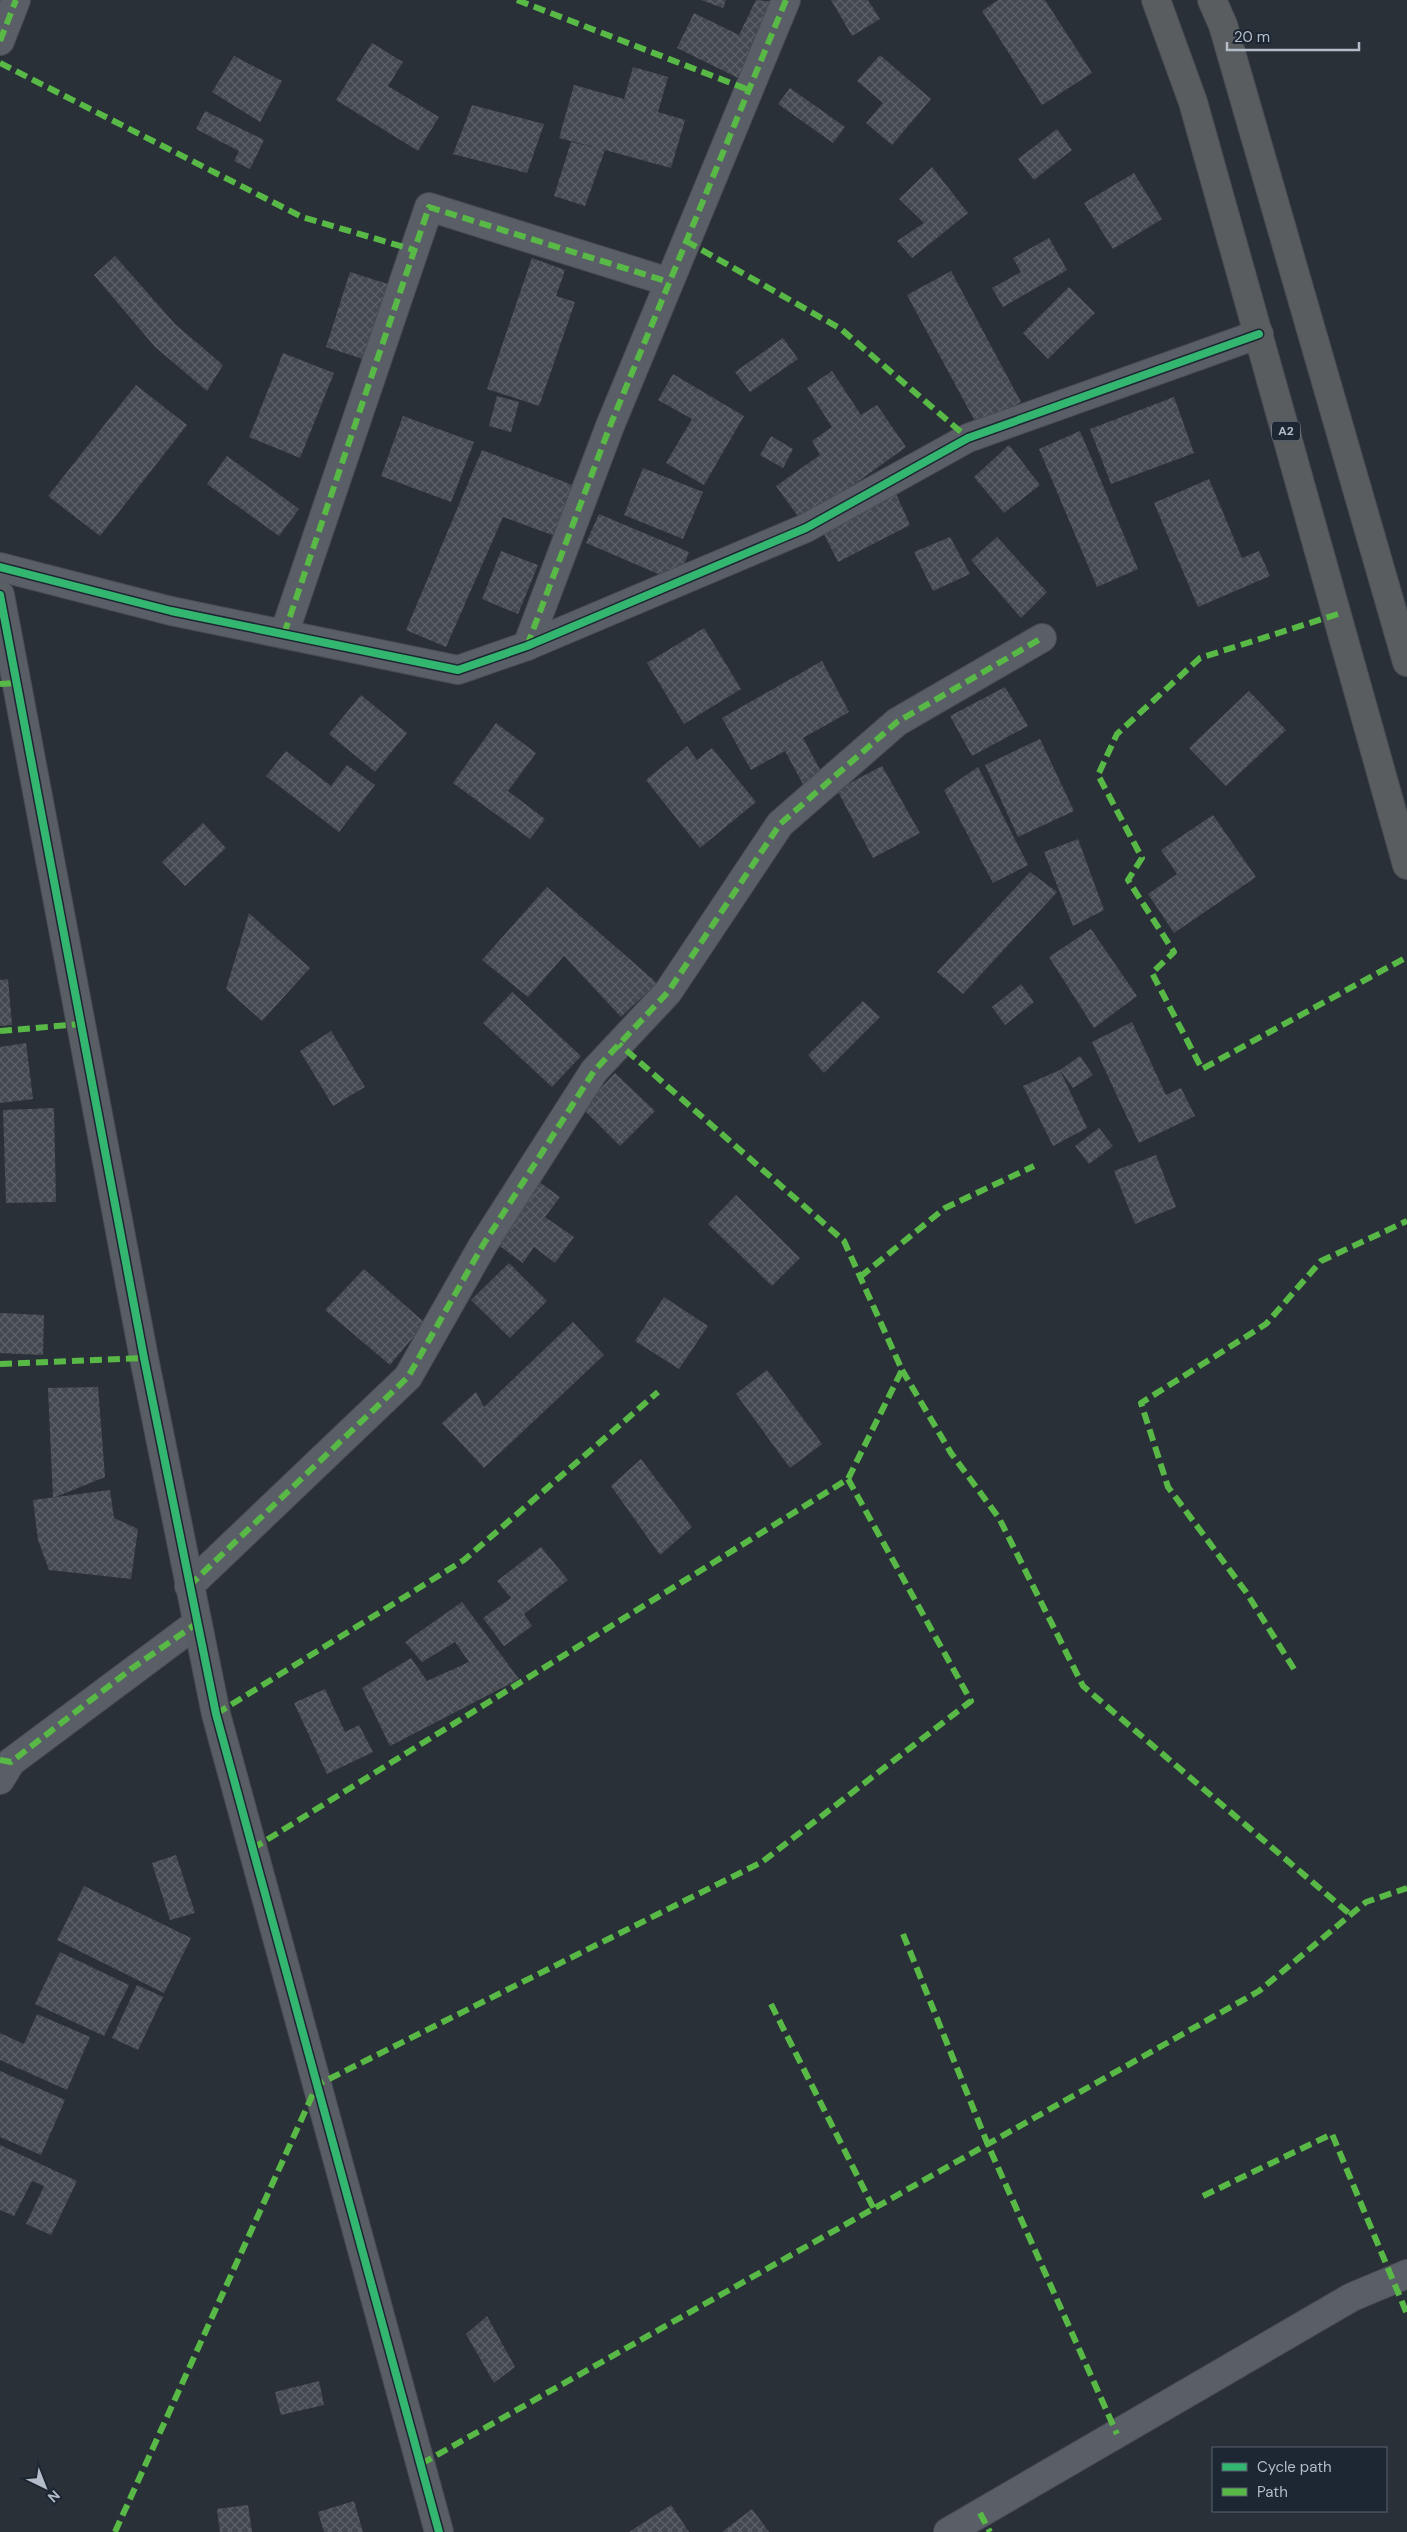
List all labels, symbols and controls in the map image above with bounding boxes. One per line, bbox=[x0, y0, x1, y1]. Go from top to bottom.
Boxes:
scale bar bbox=[1227, 20, 1360, 52]
text: 20 m bbox=[1234, 27, 1270, 47]
road number: A2 bbox=[1272, 422, 1300, 441]
legend bbox=[1212, 2447, 1387, 2512]
text: Cycle path bbox=[1257, 2457, 1332, 2477]
north arrow bbox=[20, 2462, 70, 2512]
text: Path bbox=[1257, 2482, 1288, 2502]
text: N bbox=[44, 2486, 64, 2507]

